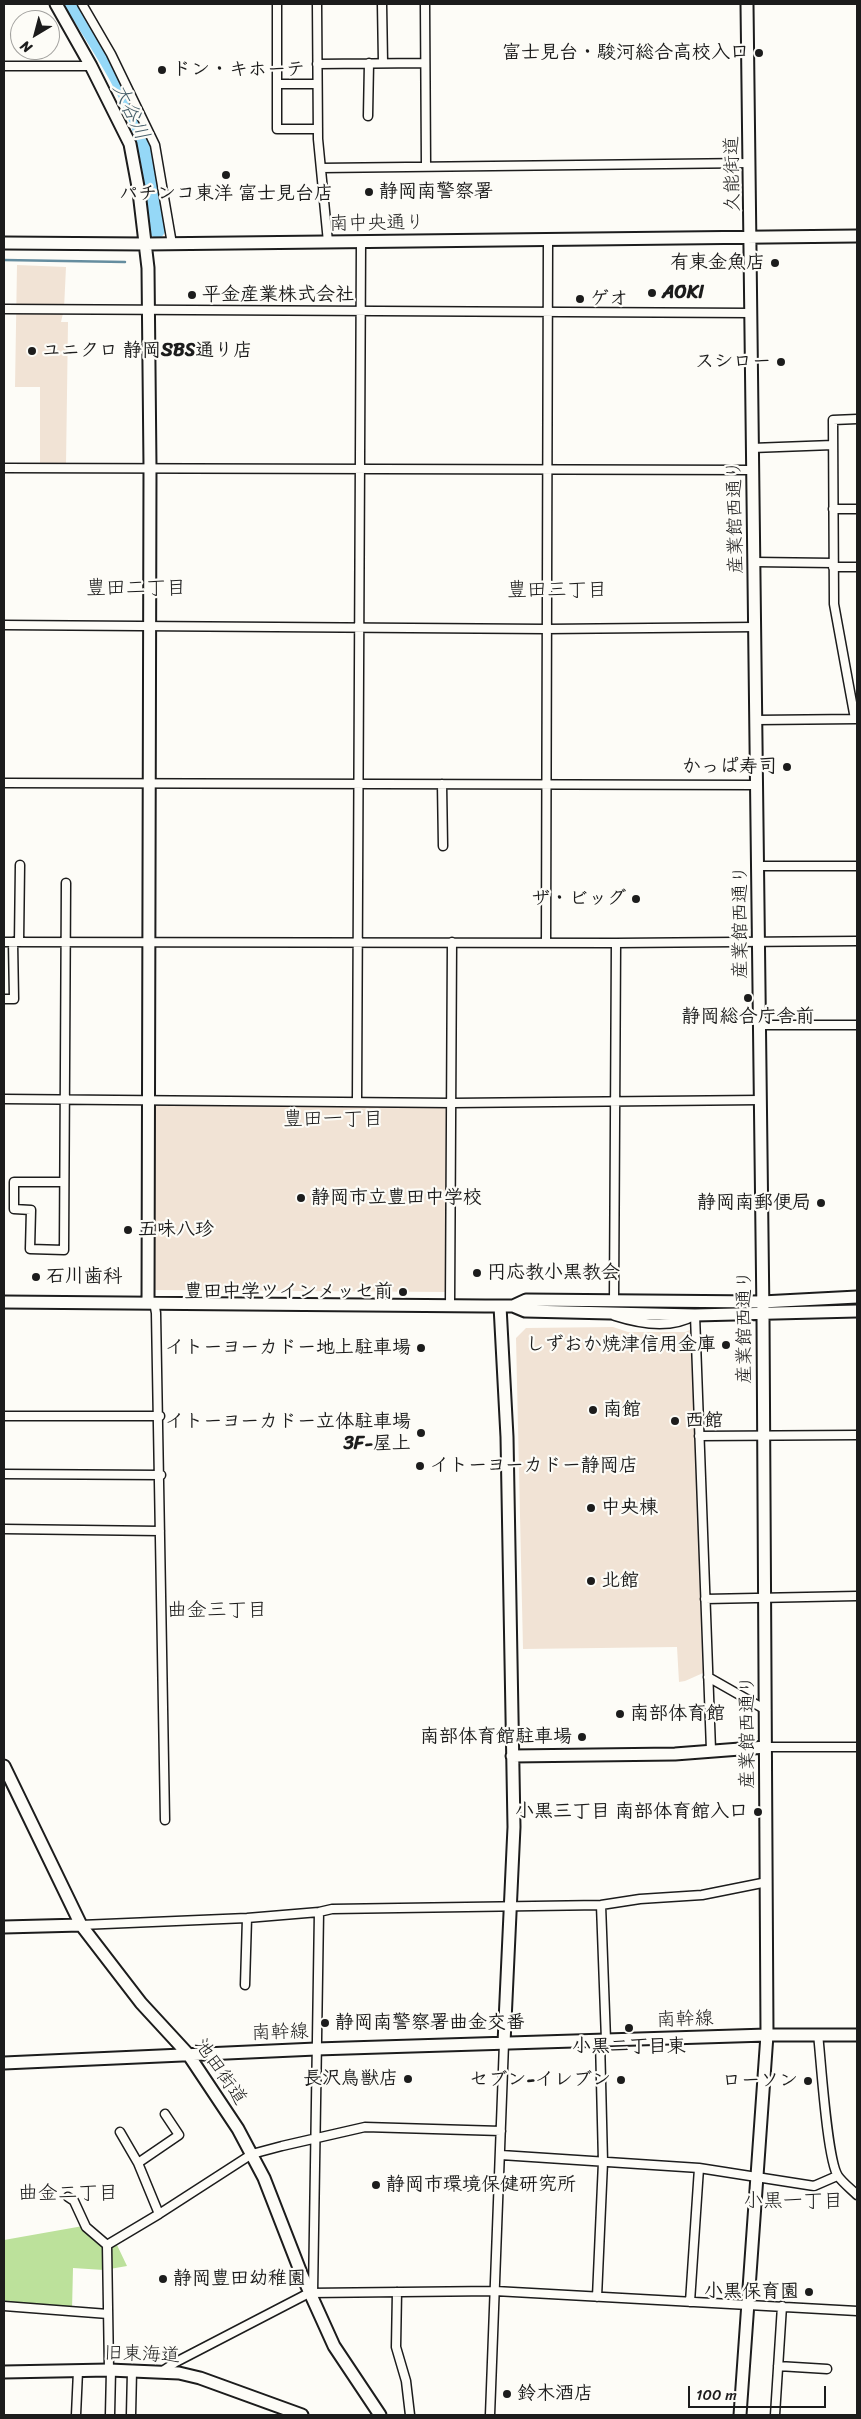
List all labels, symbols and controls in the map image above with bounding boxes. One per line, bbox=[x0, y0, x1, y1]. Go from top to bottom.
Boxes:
north arrow bbox=[10, 10, 60, 60]
text: N bbox=[15, 34, 38, 59]
place label: 富士見台・駿河総合高校入口 bbox=[502, 42, 749, 64]
marker: 富士見台・駿河総合高校入口 bbox=[753, 47, 765, 59]
place label: ドン・キホーテ bbox=[172, 59, 305, 81]
marker: ドン・キホーテ bbox=[156, 64, 168, 76]
water label: 大谷川 bbox=[106, 80, 154, 144]
street label: 久能街道 bbox=[721, 136, 745, 212]
marker: パチンコ東洋 富士見台店 bbox=[220, 169, 232, 181]
place label: 静岡南警察署 bbox=[379, 181, 493, 203]
place label: パチンコ東洋 富士見台店 bbox=[119, 183, 333, 205]
marker: 静岡南警察署 bbox=[363, 186, 375, 198]
street label: 南中央通り bbox=[329, 212, 425, 236]
place label: 有東金魚店 bbox=[670, 252, 765, 274]
marker: 有東金魚店 bbox=[769, 257, 781, 269]
place label: AOKI bbox=[662, 282, 704, 304]
place label: 平金産業株式会社 bbox=[202, 284, 354, 306]
marker: AOKI bbox=[646, 287, 658, 299]
place label: ゲオ bbox=[590, 288, 628, 310]
marker: 平金産業株式会社 bbox=[186, 289, 198, 301]
marker: ゲオ bbox=[574, 293, 586, 305]
place label: ユニクロ 静岡SBS通り店 bbox=[42, 340, 252, 362]
marker: ユニクロ 静岡SBS通り店 bbox=[26, 345, 38, 357]
place label: スシロー bbox=[695, 351, 771, 373]
marker: スシロー bbox=[775, 356, 787, 368]
street label: 産業館西通り bbox=[724, 460, 748, 574]
district label: 豊田二丁目 bbox=[86, 577, 186, 601]
district label: 豊田三丁目 bbox=[507, 579, 607, 603]
place label: かっぱ寿司 bbox=[682, 756, 777, 778]
marker: かっぱ寿司 bbox=[781, 761, 793, 773]
street label: 産業館西通り bbox=[730, 865, 752, 979]
place label: ザ・ビッグ bbox=[531, 888, 626, 910]
marker: ザ・ビッグ bbox=[630, 893, 642, 905]
marker: 静岡総合庁舎前 bbox=[742, 992, 754, 1004]
place label: 静岡総合庁舎前 bbox=[682, 1006, 814, 1028]
district label: 豊田一丁目 bbox=[283, 1108, 383, 1132]
place label: 静岡市立豊田中学校 bbox=[311, 1187, 482, 1209]
marker: 静岡市立豊田中学校 bbox=[295, 1192, 307, 1204]
place label: 静岡南郵便局 bbox=[697, 1192, 811, 1214]
marker: 静岡南郵便局 bbox=[815, 1197, 827, 1209]
place label: 五味八珍 bbox=[138, 1219, 214, 1241]
marker: 五味八珍 bbox=[122, 1224, 134, 1236]
place label: 円応教小黒教会 bbox=[487, 1262, 620, 1284]
place label: 石川歯科 bbox=[46, 1266, 122, 1288]
marker: 円応教小黒教会 bbox=[471, 1267, 483, 1279]
street label: 産業館西通り bbox=[734, 1270, 756, 1384]
marker: 石川歯科 bbox=[30, 1271, 42, 1283]
place label: 豊田中学ツインメッセ前 bbox=[184, 1281, 393, 1303]
marker: 豊田中学ツインメッセ前 bbox=[397, 1286, 409, 1298]
place label: しずおか焼津信用金庫 bbox=[526, 1334, 716, 1356]
place label: イトーヨーカドー地上駐車場 bbox=[165, 1337, 411, 1359]
marker: しずおか焼津信用金庫 bbox=[720, 1339, 732, 1351]
marker: イトーヨーカドー地上駐車場 bbox=[415, 1342, 427, 1354]
place label: 南館 bbox=[603, 1399, 641, 1421]
marker: 南館 bbox=[587, 1404, 599, 1416]
place label: 西館 bbox=[685, 1410, 723, 1432]
place label: イトーヨーカドー立体駐車場 3F-屋上 bbox=[165, 1411, 411, 1455]
marker: 西館 bbox=[669, 1415, 681, 1427]
marker: イトーヨーカドー立体駐車場 3F-屋上 bbox=[415, 1427, 427, 1439]
place label: イトーヨーカドー静岡店 bbox=[430, 1455, 638, 1477]
marker: イトーヨーカドー静岡店 bbox=[414, 1460, 426, 1472]
place label: 中央棟 bbox=[601, 1497, 658, 1519]
marker: 中央棟 bbox=[585, 1502, 597, 1514]
place label: 北館 bbox=[601, 1570, 639, 1592]
marker: 北館 bbox=[585, 1575, 597, 1587]
district label: 曲金三丁目 bbox=[167, 1599, 267, 1623]
street label: 産業館西通り bbox=[737, 1675, 759, 1789]
place label: 南部体育館 bbox=[630, 1703, 725, 1725]
marker: 南部体育館 bbox=[614, 1708, 626, 1720]
place label: 南部体育館駐車場 bbox=[420, 1726, 572, 1748]
marker: 南部体育館駐車場 bbox=[576, 1731, 588, 1743]
place label: 小黒三丁目 南部体育館入口 bbox=[515, 1801, 748, 1823]
marker: 小黒三丁目 南部体育館入口 bbox=[752, 1806, 764, 1818]
street label: 南幹線 bbox=[656, 2008, 714, 2032]
place label: 静岡南警察署曲金交番 bbox=[335, 2012, 525, 2034]
marker: 静岡南警察署曲金交番 bbox=[319, 2017, 331, 2029]
street label: 南幹線 bbox=[251, 2021, 309, 2045]
marker: 小黒二丁目東 bbox=[623, 2022, 635, 2034]
street label: 池田街道 bbox=[189, 2034, 251, 2110]
place label: 小黒二丁目東 bbox=[572, 2036, 686, 2058]
place label: 長沢鳥獣店 bbox=[303, 2068, 398, 2090]
place label: セブン-イレブン bbox=[469, 2069, 611, 2091]
place label: ローソン bbox=[722, 2070, 798, 2092]
marker: 長沢鳥獣店 bbox=[402, 2073, 414, 2085]
marker: セブン-イレブン bbox=[615, 2074, 627, 2086]
marker: ローソン bbox=[802, 2075, 814, 2087]
place label: 静岡市環境保健研究所 bbox=[386, 2174, 576, 2196]
marker: 静岡市環境保健研究所 bbox=[370, 2179, 382, 2191]
district label: 曲金二丁目 bbox=[18, 2182, 118, 2206]
district label: 小黒一丁目 bbox=[743, 2190, 843, 2214]
place label: 静岡豊田幼稚園 bbox=[173, 2268, 306, 2290]
marker: 静岡豊田幼稚園 bbox=[157, 2273, 169, 2285]
place label: 小黒保育園 bbox=[704, 2281, 799, 2303]
marker: 小黒保育園 bbox=[803, 2286, 815, 2298]
street label: 旧東海道 bbox=[104, 2342, 180, 2368]
scale bar bbox=[691, 2376, 828, 2408]
text: 100 m bbox=[696, 2382, 737, 2408]
place label: 鈴木酒店 bbox=[517, 2383, 593, 2405]
marker: 鈴木酒店 bbox=[501, 2388, 513, 2400]

